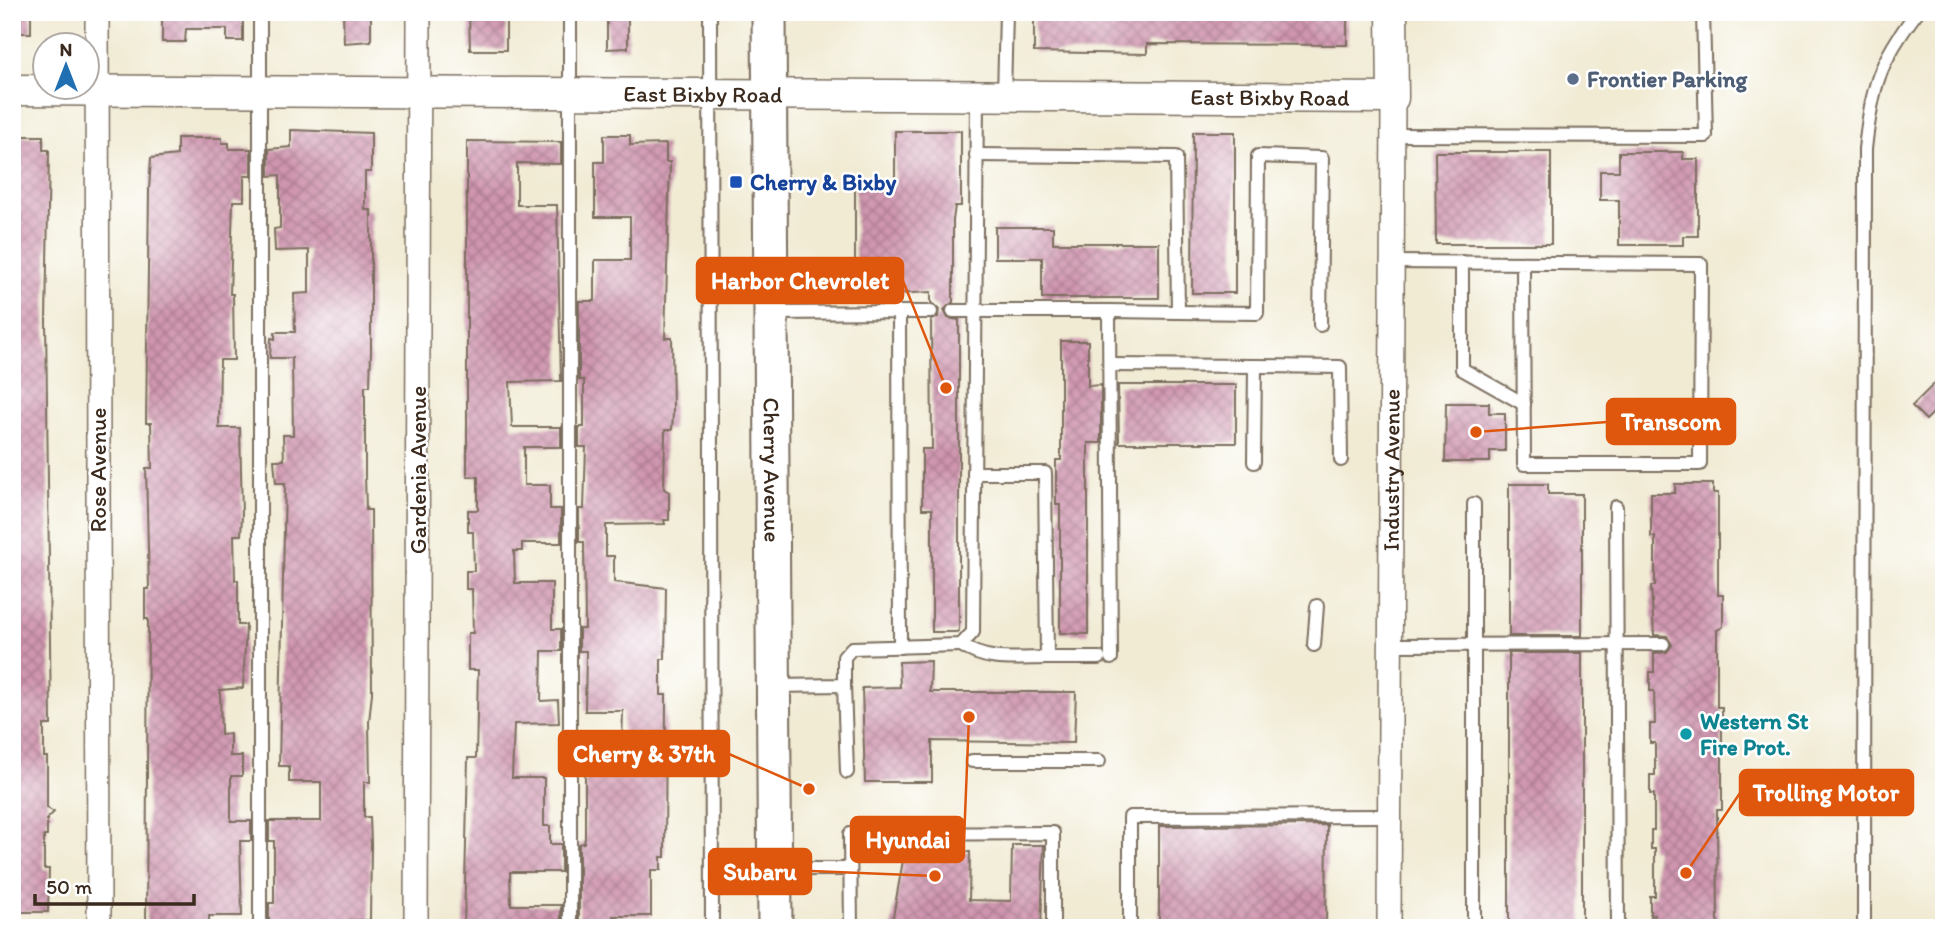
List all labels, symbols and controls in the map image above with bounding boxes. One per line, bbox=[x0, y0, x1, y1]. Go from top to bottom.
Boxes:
north arrow bbox=[32, 32, 102, 102]
text: N bbox=[60, 38, 72, 61]
place label: Frontier Parking bbox=[1587, 65, 1749, 93]
marker: Frontier Parking bbox=[1565, 71, 1581, 87]
street label: East Bixby Road bbox=[623, 80, 783, 108]
street label: East Bixby Road bbox=[1190, 83, 1350, 112]
place label: Cherry & Bixby bbox=[750, 168, 897, 196]
marker: Cherry & Bixby bbox=[728, 174, 744, 190]
callout: Harbor Chevrolet bbox=[697, 258, 903, 303]
text: Harbor Chevrolet bbox=[711, 266, 889, 295]
street label: Gardenia Avenue bbox=[404, 386, 432, 554]
street label: Industry Avenue bbox=[1377, 389, 1406, 551]
street label: Cherry Avenue bbox=[758, 397, 786, 543]
callout: Transcom bbox=[1607, 399, 1735, 444]
street label: Rose Avenue bbox=[84, 407, 112, 533]
text: Transcom bbox=[1620, 407, 1722, 436]
place label: Western St Fire Prot. bbox=[1700, 707, 1809, 761]
marker: Western St Fire Prot. bbox=[1678, 726, 1694, 742]
callout: Cherry & 37th bbox=[559, 731, 729, 776]
text: Cherry & 37th bbox=[573, 739, 716, 769]
callout: Trolling Motor bbox=[1740, 770, 1913, 815]
text: Trolling Motor bbox=[1752, 778, 1900, 808]
callout: Hyundai bbox=[851, 817, 964, 862]
text: Hyundai bbox=[866, 825, 950, 855]
callout: Subaru bbox=[709, 849, 811, 894]
text: Subaru bbox=[723, 857, 797, 886]
scale bar bbox=[35, 863, 194, 907]
text: 50 m bbox=[46, 874, 93, 899]

